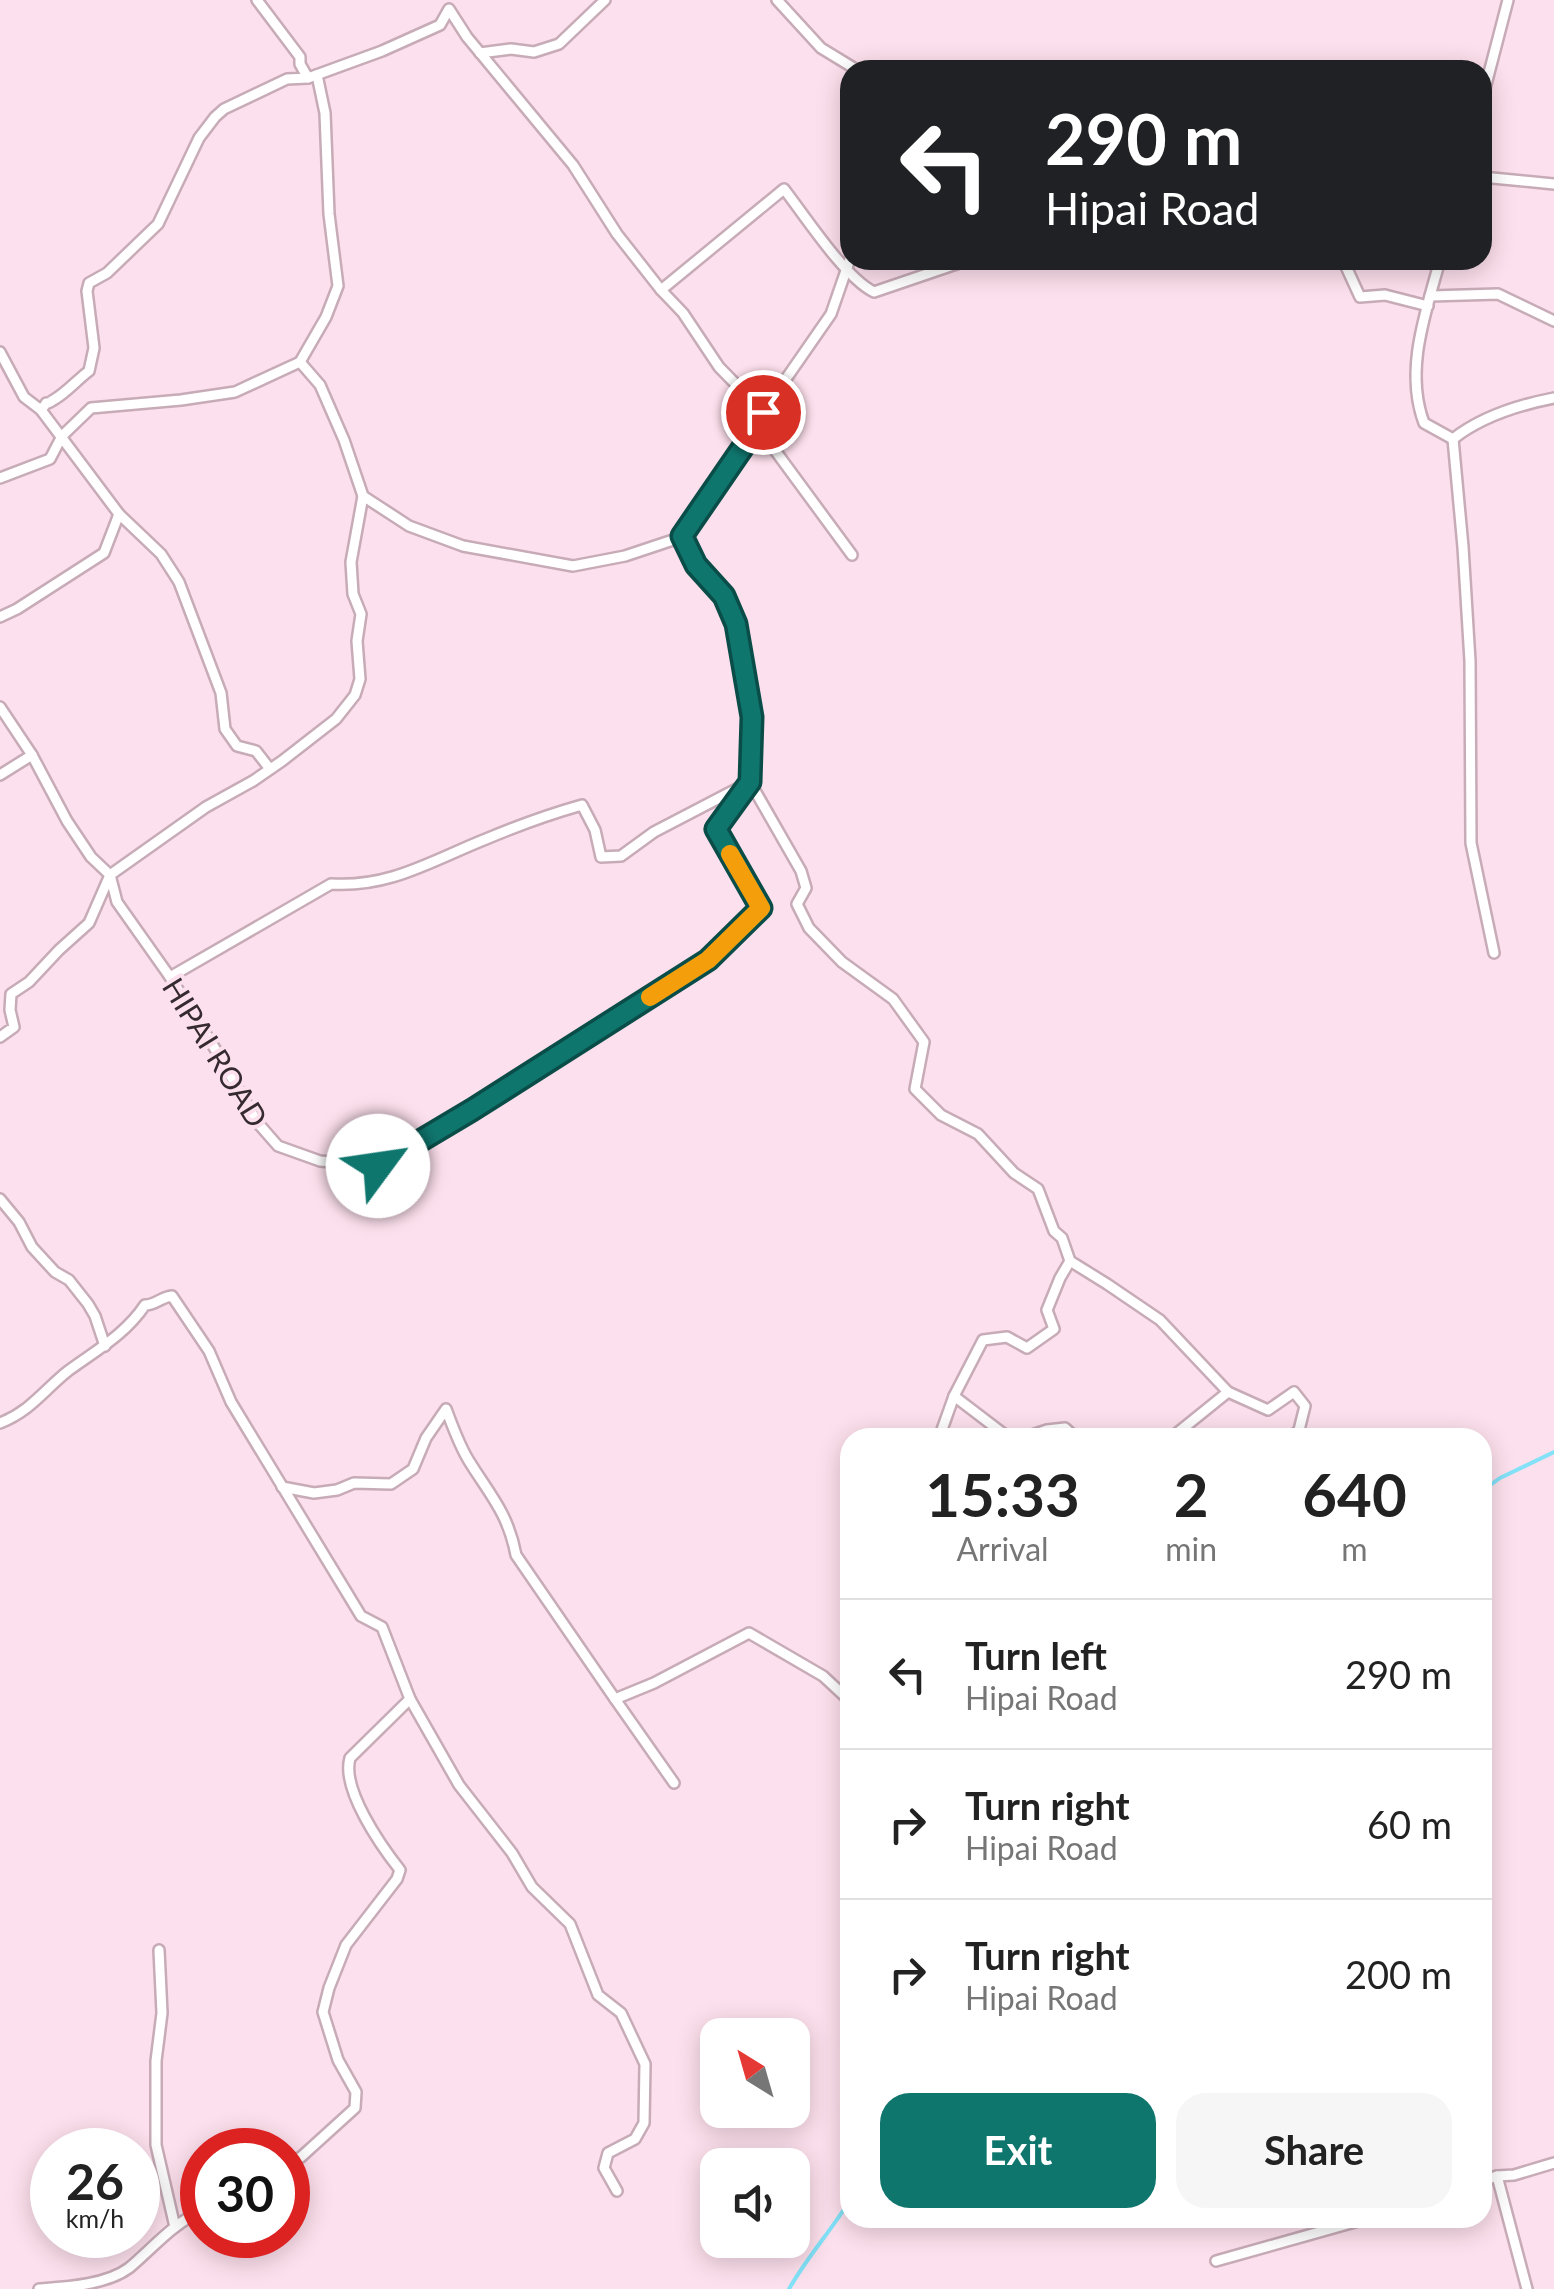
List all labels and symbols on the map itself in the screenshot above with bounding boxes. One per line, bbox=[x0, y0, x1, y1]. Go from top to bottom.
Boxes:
pin bbox=[721, 370, 806, 455]
street label: HIPAI ROAD bbox=[156, 971, 276, 1133]
position arrow bbox=[326, 1114, 430, 1218]
north arrow bbox=[700, 2018, 810, 2128]
speed limit sign: 30 bbox=[180, 2128, 310, 2258]

